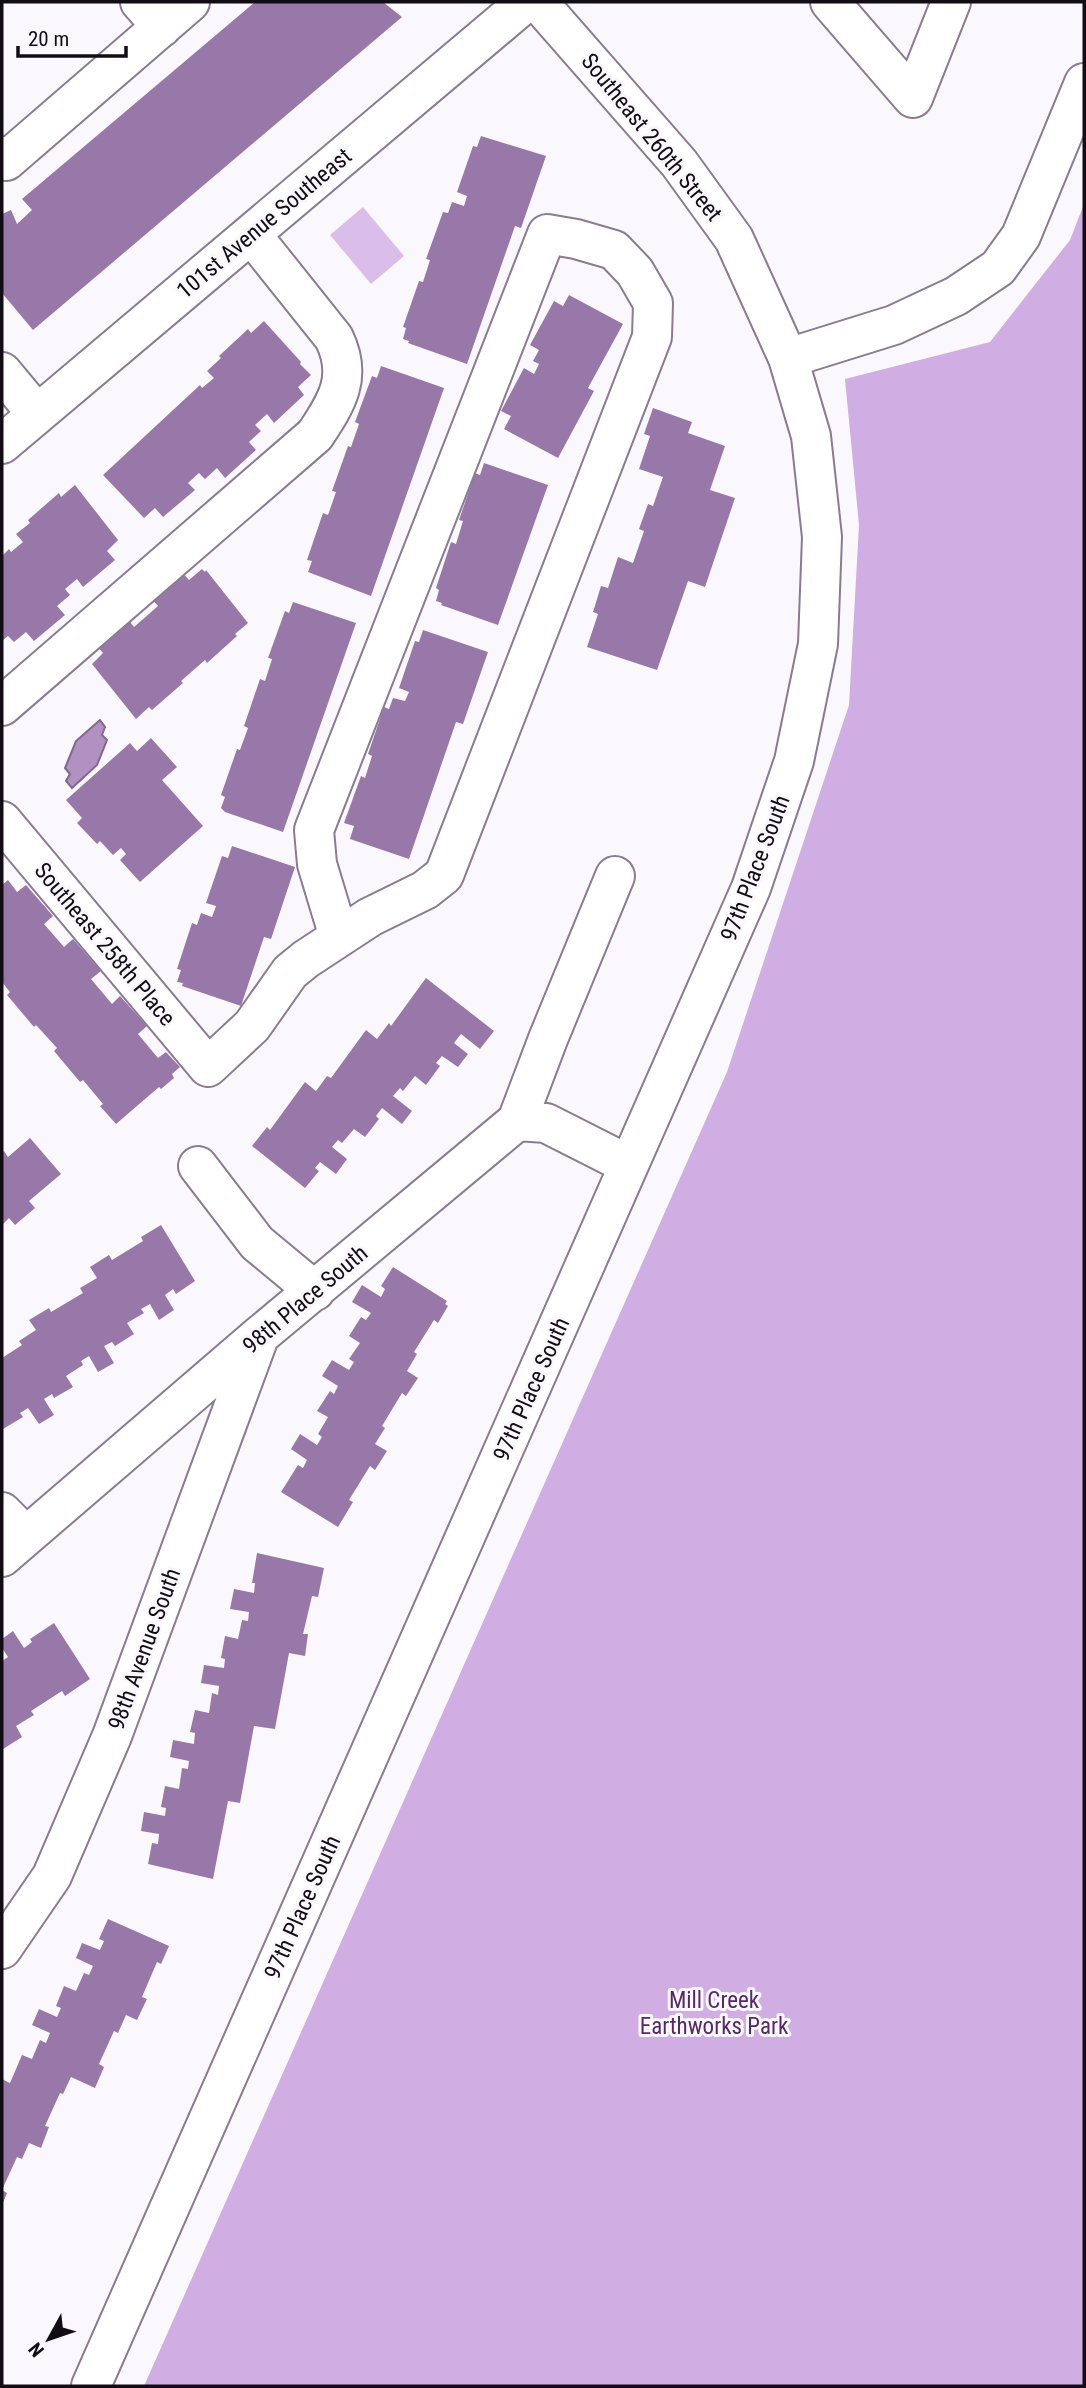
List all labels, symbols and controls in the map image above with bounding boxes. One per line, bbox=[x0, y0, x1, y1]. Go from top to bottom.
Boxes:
scale bar bbox=[18, 14, 126, 58]
text: 20 m bbox=[28, 27, 69, 51]
street label: Southeast 260th Street bbox=[576, 48, 728, 227]
street label: 101st Avenue Southeast bbox=[171, 142, 357, 304]
street label: 97th Place South bbox=[715, 791, 796, 945]
street label: Southeast 258th Place bbox=[29, 857, 181, 1031]
street label: 98th Place South bbox=[238, 1240, 373, 1359]
street label: 97th Place South bbox=[488, 1313, 575, 1465]
street label: 98th Avenue South bbox=[103, 1565, 186, 1734]
street label: 97th Place South bbox=[259, 1831, 346, 1983]
park label: Mill Creek Earthworks Park bbox=[640, 1987, 789, 2040]
north arrow bbox=[14, 2304, 84, 2374]
text: N bbox=[24, 2338, 49, 2361]

